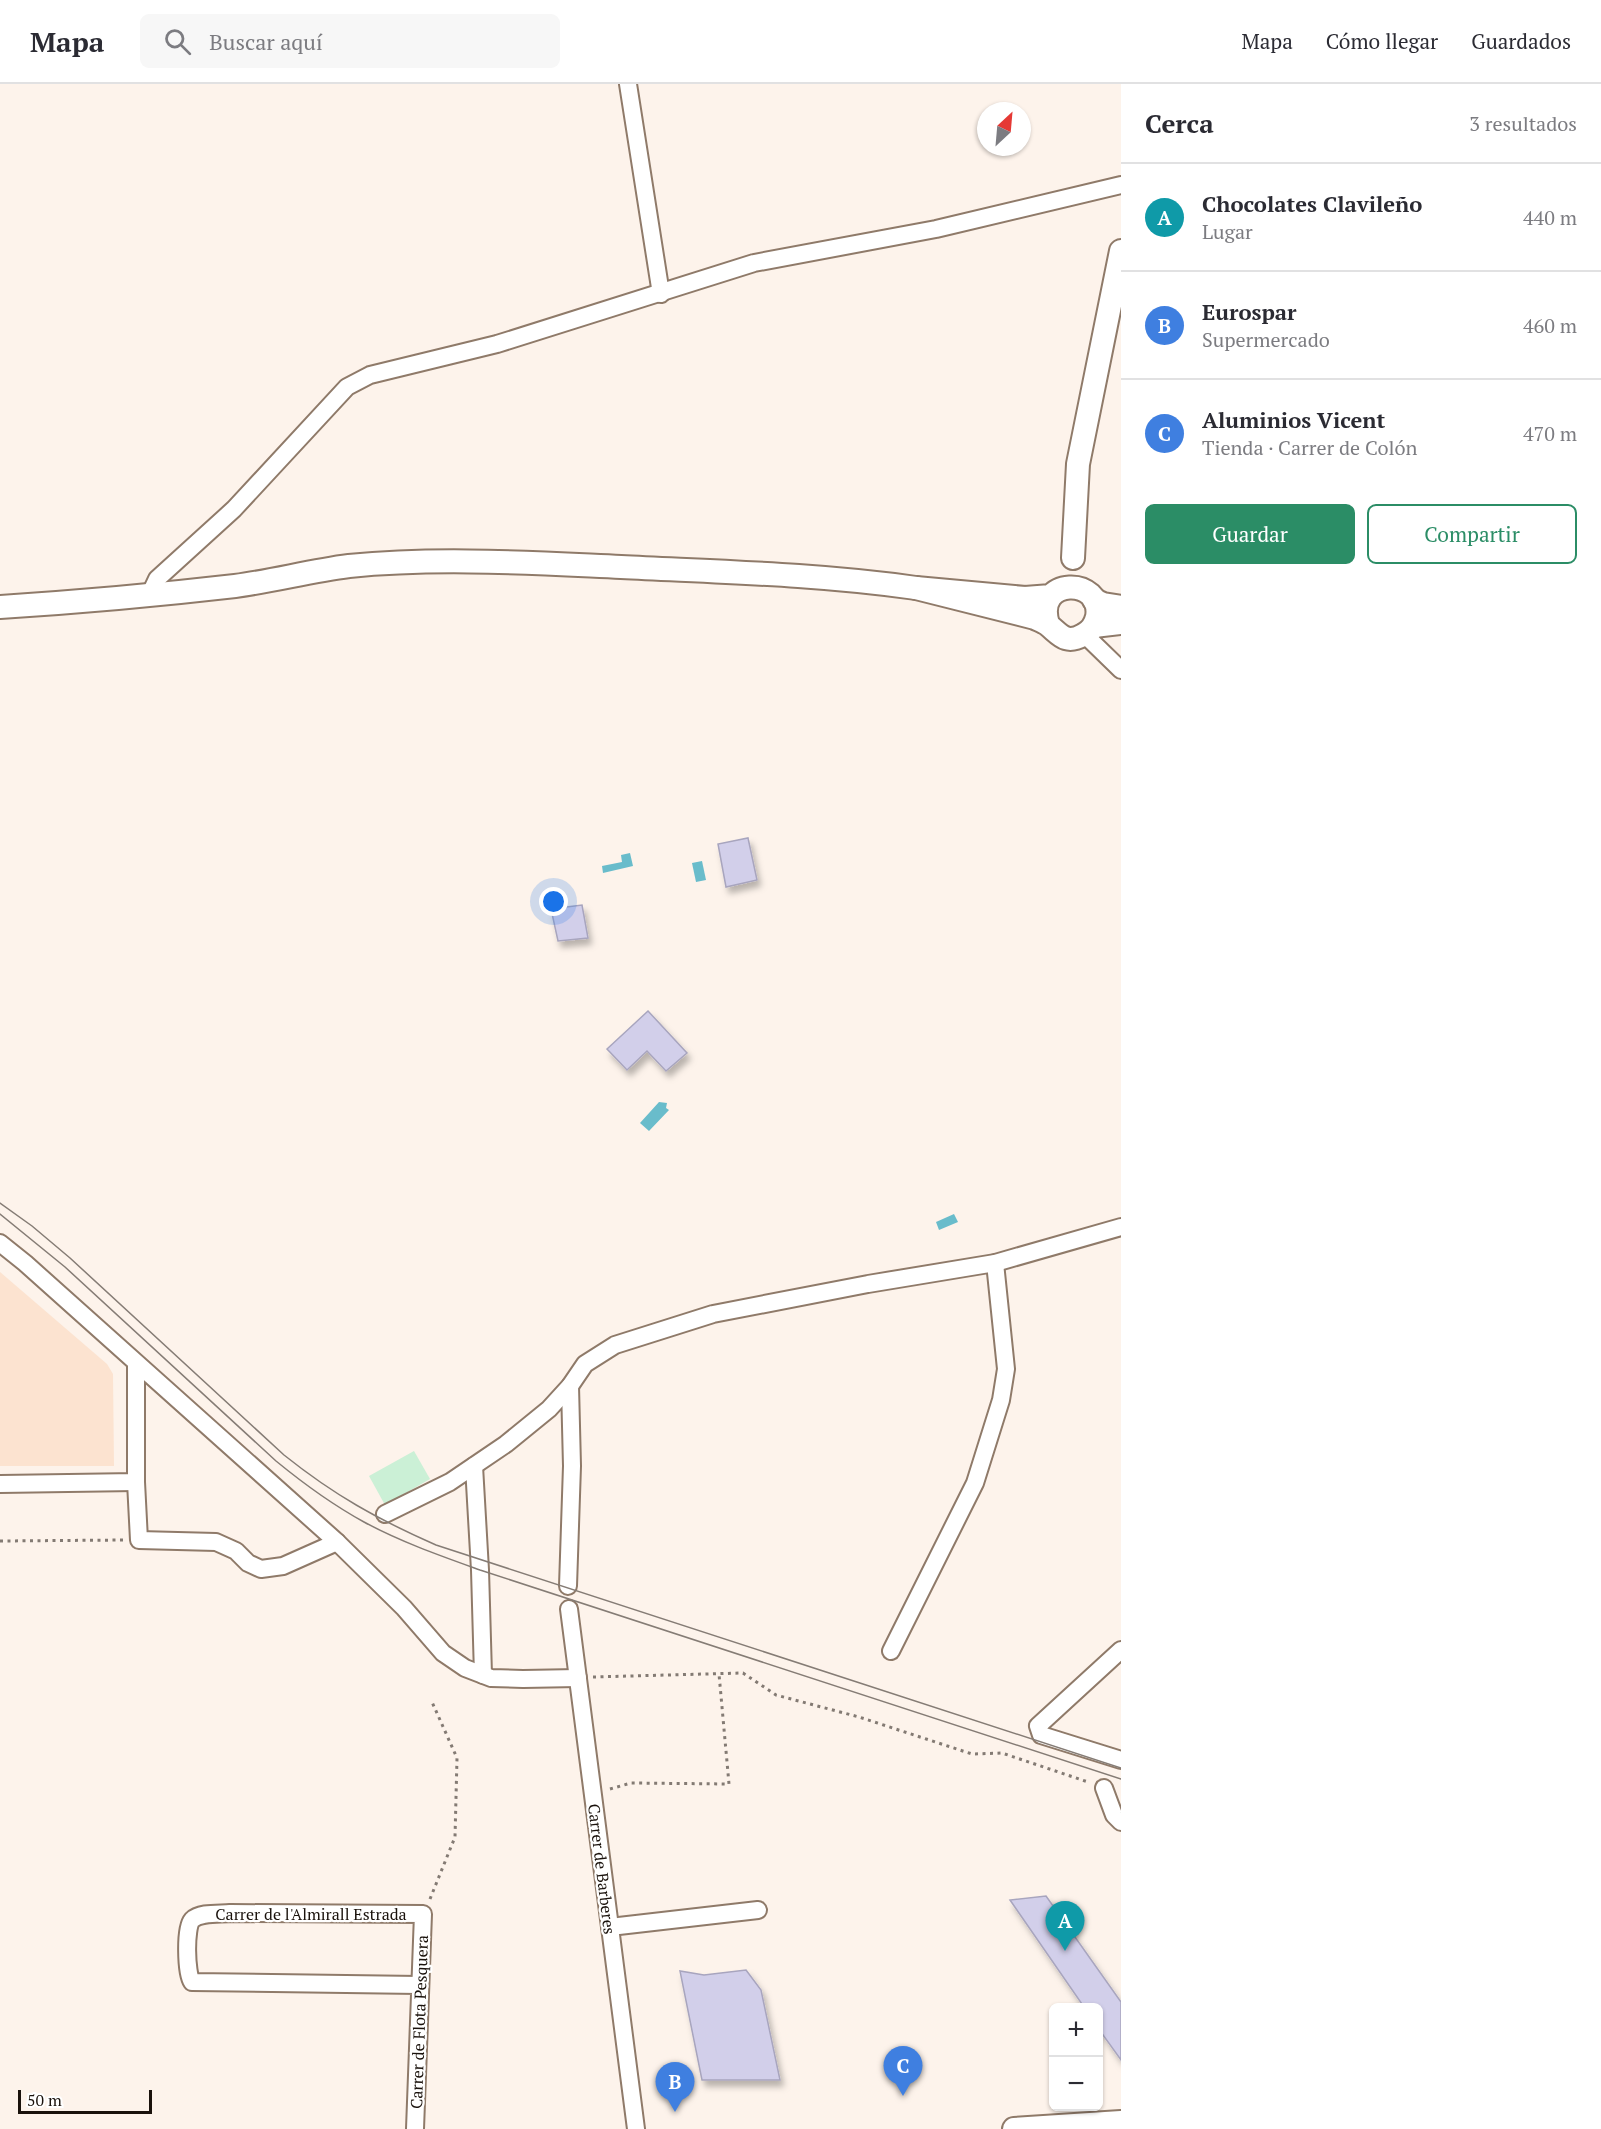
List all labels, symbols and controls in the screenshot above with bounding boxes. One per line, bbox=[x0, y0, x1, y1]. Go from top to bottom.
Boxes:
search box bbox=[140, 14, 560, 68]
text: Mapa bbox=[30, 23, 104, 60]
icon: search bbox=[161, 25, 194, 58]
text: Buscar aquí bbox=[209, 27, 323, 56]
text: Mapa bbox=[1241, 27, 1293, 55]
text: Cómo llegar bbox=[1326, 27, 1438, 55]
text: Guardados bbox=[1471, 27, 1571, 55]
north arrow bbox=[977, 102, 1031, 156]
text: Cerca bbox=[1145, 106, 1214, 140]
text: 3 resultados bbox=[1469, 110, 1577, 137]
text: Chocolates Clavileño bbox=[1202, 189, 1422, 218]
text: A bbox=[1157, 204, 1172, 231]
text: 440 m bbox=[1523, 204, 1577, 231]
text: Lugar bbox=[1202, 218, 1253, 245]
text: Eurospar bbox=[1202, 297, 1297, 326]
text: B bbox=[1158, 312, 1171, 339]
text: 460 m bbox=[1523, 312, 1577, 339]
text: Supermercado bbox=[1202, 326, 1330, 353]
text: Aluminios Vicent bbox=[1202, 405, 1385, 434]
text: C bbox=[1158, 420, 1171, 447]
text: 470 m bbox=[1523, 420, 1577, 447]
text: Tienda · Carrer de Colón bbox=[1202, 434, 1417, 461]
button: Guardar bbox=[1145, 504, 1355, 564]
button: Compartir bbox=[1367, 504, 1577, 564]
your location bbox=[539, 887, 568, 916]
street label: Carrer de Barberes bbox=[583, 1802, 621, 1936]
pin: A bbox=[1046, 1902, 1084, 1951]
street label: Carrer de l'Almirall Estrada bbox=[215, 1903, 407, 1925]
street label: Carrer de Flota Pesquera bbox=[405, 1935, 433, 2109]
map controls bbox=[1049, 2003, 1103, 2111]
button: + bbox=[1049, 2003, 1103, 2057]
pin: C bbox=[884, 2046, 922, 2096]
button: − bbox=[1049, 2057, 1103, 2111]
pin: B bbox=[656, 2062, 694, 2112]
scale bar bbox=[18, 2087, 152, 2114]
text: 50 m bbox=[27, 2089, 62, 2111]

